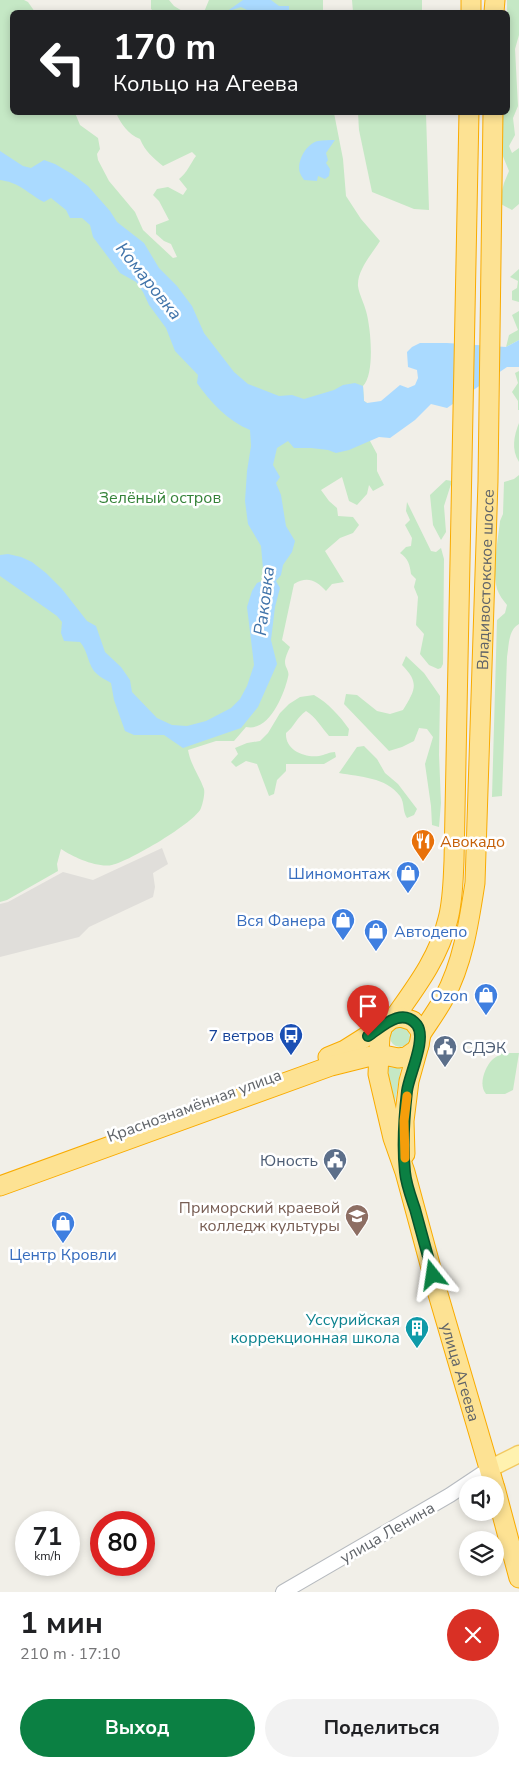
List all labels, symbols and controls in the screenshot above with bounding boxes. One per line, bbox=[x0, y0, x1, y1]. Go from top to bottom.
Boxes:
text: 170 m bbox=[113, 24, 216, 71]
icon: left bbox=[30, 30, 95, 95]
text: Кольцо на Агеева bbox=[113, 69, 299, 99]
water label: Комаровка bbox=[110, 237, 188, 325]
park label: Зелёный остров bbox=[99, 487, 221, 509]
street label: Владивостокское шоссе bbox=[472, 489, 500, 670]
water label: Раковка bbox=[248, 565, 280, 637]
restaurant icon: Авокадо bbox=[410, 828, 436, 862]
place label: Авокадо bbox=[440, 831, 505, 853]
shop icon: Шиномонтаж bbox=[395, 860, 421, 894]
place label: Шиномонтаж bbox=[288, 863, 390, 885]
shop icon: Вся Фанера bbox=[330, 907, 356, 941]
place label: Вся Фанера bbox=[237, 910, 326, 932]
shop icon: Автодепо bbox=[363, 918, 389, 952]
place label: Автодепо bbox=[394, 921, 467, 943]
shop icon: Ozon bbox=[473, 982, 499, 1016]
pin bbox=[347, 985, 389, 1036]
place label: Ozon bbox=[430, 985, 468, 1007]
icon: arrive bbox=[354, 992, 382, 1020]
bus stop icon: 7 ветров bbox=[278, 1022, 304, 1056]
place label: 7 ветров bbox=[208, 1025, 274, 1047]
public building icon: СДЭК bbox=[432, 1034, 458, 1068]
place label: СДЭК bbox=[462, 1037, 507, 1059]
street label: Краснознамённая улица bbox=[104, 1064, 285, 1148]
public building icon: Юность bbox=[322, 1147, 348, 1181]
place label: Юность bbox=[260, 1150, 318, 1172]
place label: Приморский краевой колледж культуры bbox=[179, 1197, 340, 1237]
school or university icon: Приморский краевой колледж культуры bbox=[344, 1203, 370, 1237]
shop icon: Центр Кровли bbox=[50, 1210, 76, 1244]
place label: Центр Кровли bbox=[9, 1244, 117, 1266]
position arrow bbox=[406, 1248, 458, 1300]
place label: Уссурийская коррекционная школа bbox=[230, 1309, 400, 1349]
building icon: Уссурийская коррекционная школа bbox=[404, 1315, 430, 1349]
street label: улица Агеева bbox=[435, 1320, 485, 1424]
map controls bbox=[459, 1476, 504, 1576]
button: sound bbox=[459, 1476, 504, 1521]
street label: улица Ленина bbox=[336, 1497, 439, 1569]
speed limit sign: 80 bbox=[90, 1511, 155, 1576]
text: 71 bbox=[32, 1520, 63, 1554]
button: layers bbox=[459, 1531, 504, 1576]
text: km/h bbox=[34, 1548, 61, 1564]
text: 1 мин bbox=[20, 1603, 103, 1644]
button: close bbox=[447, 1609, 499, 1661]
text: 210 m · 17:10 bbox=[20, 1643, 121, 1665]
button: Выход bbox=[20, 1699, 255, 1757]
button: Поделиться bbox=[265, 1699, 499, 1757]

